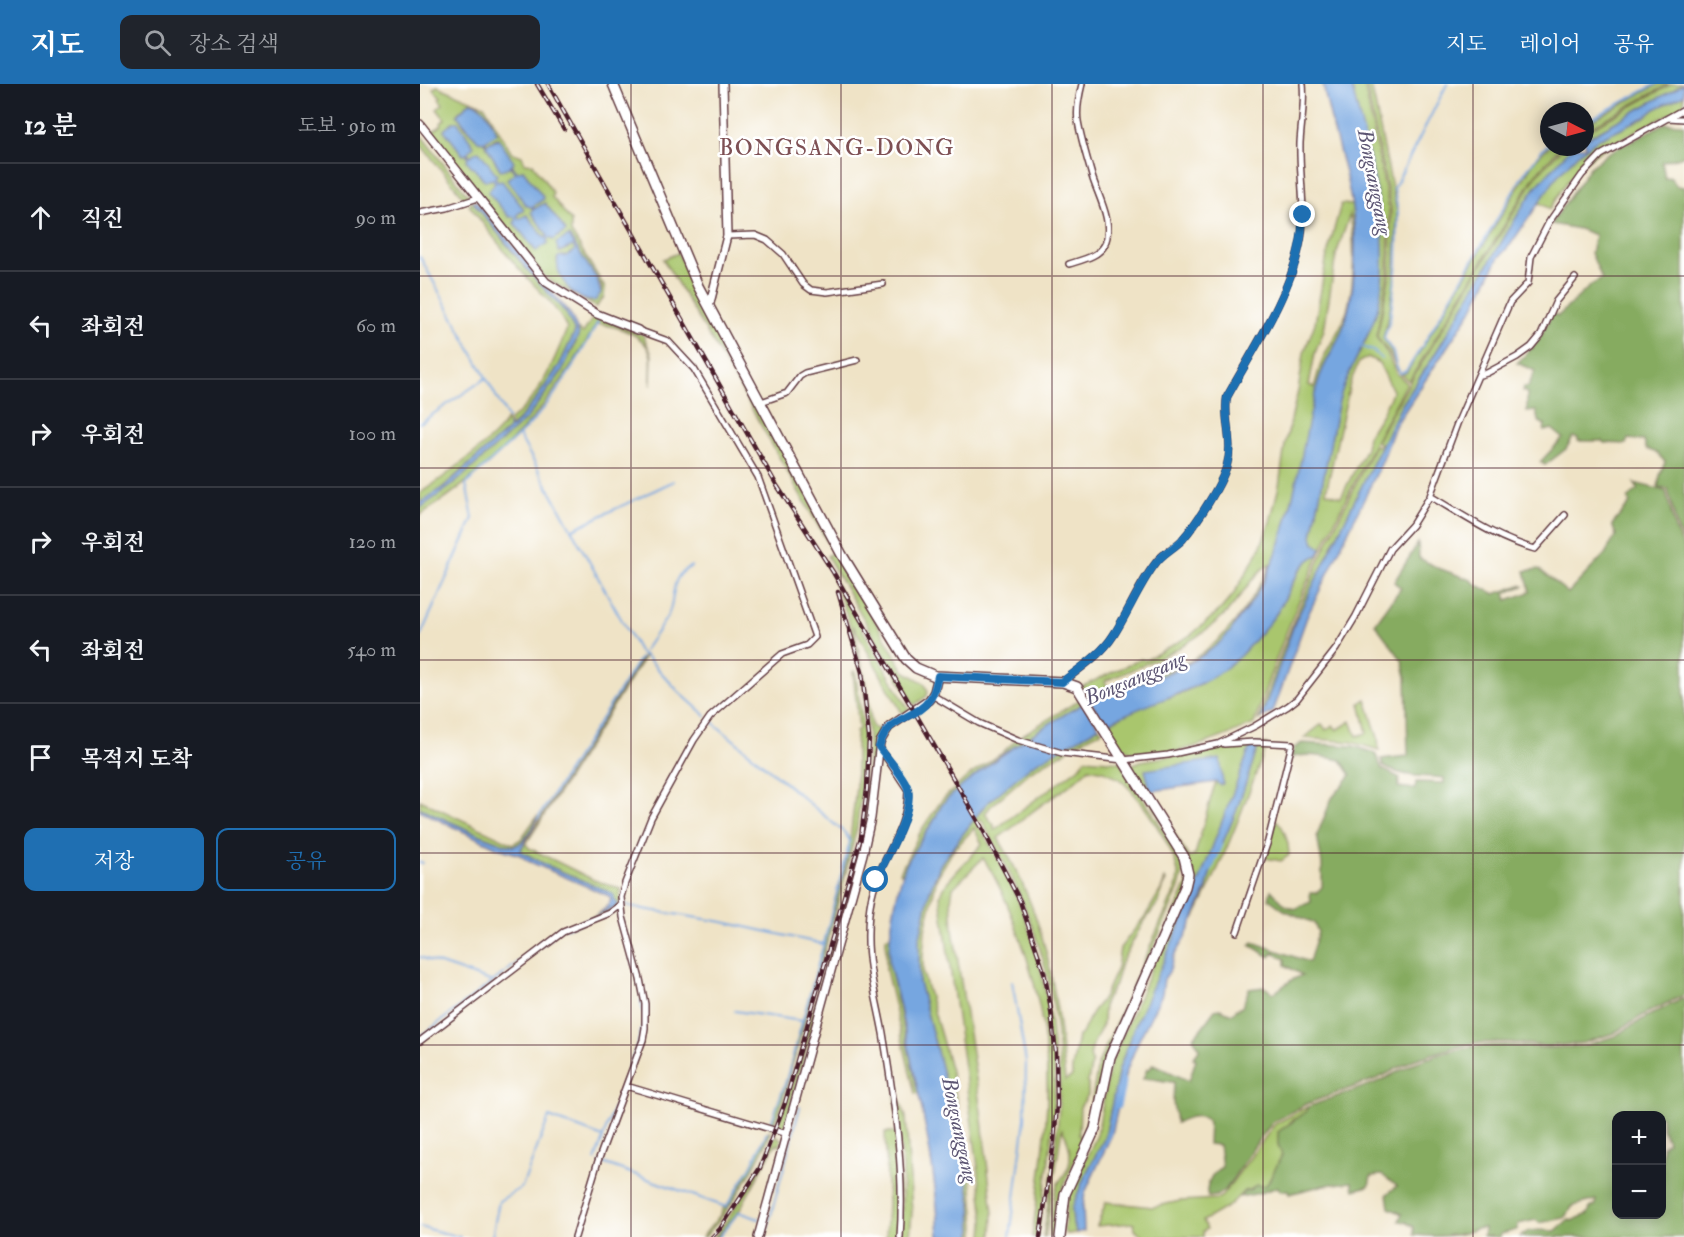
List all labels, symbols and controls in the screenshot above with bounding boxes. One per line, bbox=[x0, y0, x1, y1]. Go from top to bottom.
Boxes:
search box bbox=[120, 15, 540, 69]
icon: search bbox=[141, 26, 174, 59]
text: 지도 bbox=[30, 28, 84, 63]
text: 장소 검색 bbox=[189, 30, 279, 58]
text: 지도 bbox=[1446, 31, 1487, 58]
text: 레이어 bbox=[1520, 31, 1580, 58]
text: 공유 bbox=[1613, 31, 1654, 58]
north arrow bbox=[1540, 102, 1594, 156]
text: 12 분 bbox=[24, 110, 77, 142]
text: 도보 · 910 m bbox=[298, 113, 396, 138]
water label: Bongsanggang bbox=[1351, 126, 1398, 239]
district label: BONGSANG-DONG bbox=[719, 134, 955, 162]
icon: ahead bbox=[24, 201, 57, 234]
route end bbox=[1289, 201, 1315, 227]
text: 직진 bbox=[81, 205, 124, 233]
text: 90 m bbox=[356, 205, 396, 230]
icon: left bbox=[24, 309, 57, 342]
text: 좌회전 bbox=[81, 313, 145, 341]
text: 60 m bbox=[356, 313, 396, 338]
icon: right bbox=[24, 417, 57, 450]
text: 우회전 bbox=[81, 421, 145, 449]
text: 100 m bbox=[349, 421, 396, 446]
icon: right bbox=[24, 525, 57, 558]
text: 우회전 bbox=[81, 529, 145, 557]
text: 120 m bbox=[349, 529, 396, 554]
icon: left bbox=[24, 633, 57, 666]
text: 좌회전 bbox=[81, 637, 145, 665]
text: 540 m bbox=[347, 637, 396, 662]
water label: Bongsanggang bbox=[1079, 645, 1191, 712]
icon: arrive bbox=[24, 741, 57, 774]
text: 목적지 도착 bbox=[81, 745, 192, 773]
button: 저장 bbox=[24, 828, 204, 891]
button: 공유 bbox=[216, 828, 396, 891]
route start bbox=[862, 866, 888, 892]
water label: Bongsanggang bbox=[935, 1074, 984, 1187]
map controls bbox=[1612, 1111, 1666, 1219]
button: + bbox=[1612, 1111, 1666, 1165]
button: − bbox=[1612, 1165, 1666, 1219]

